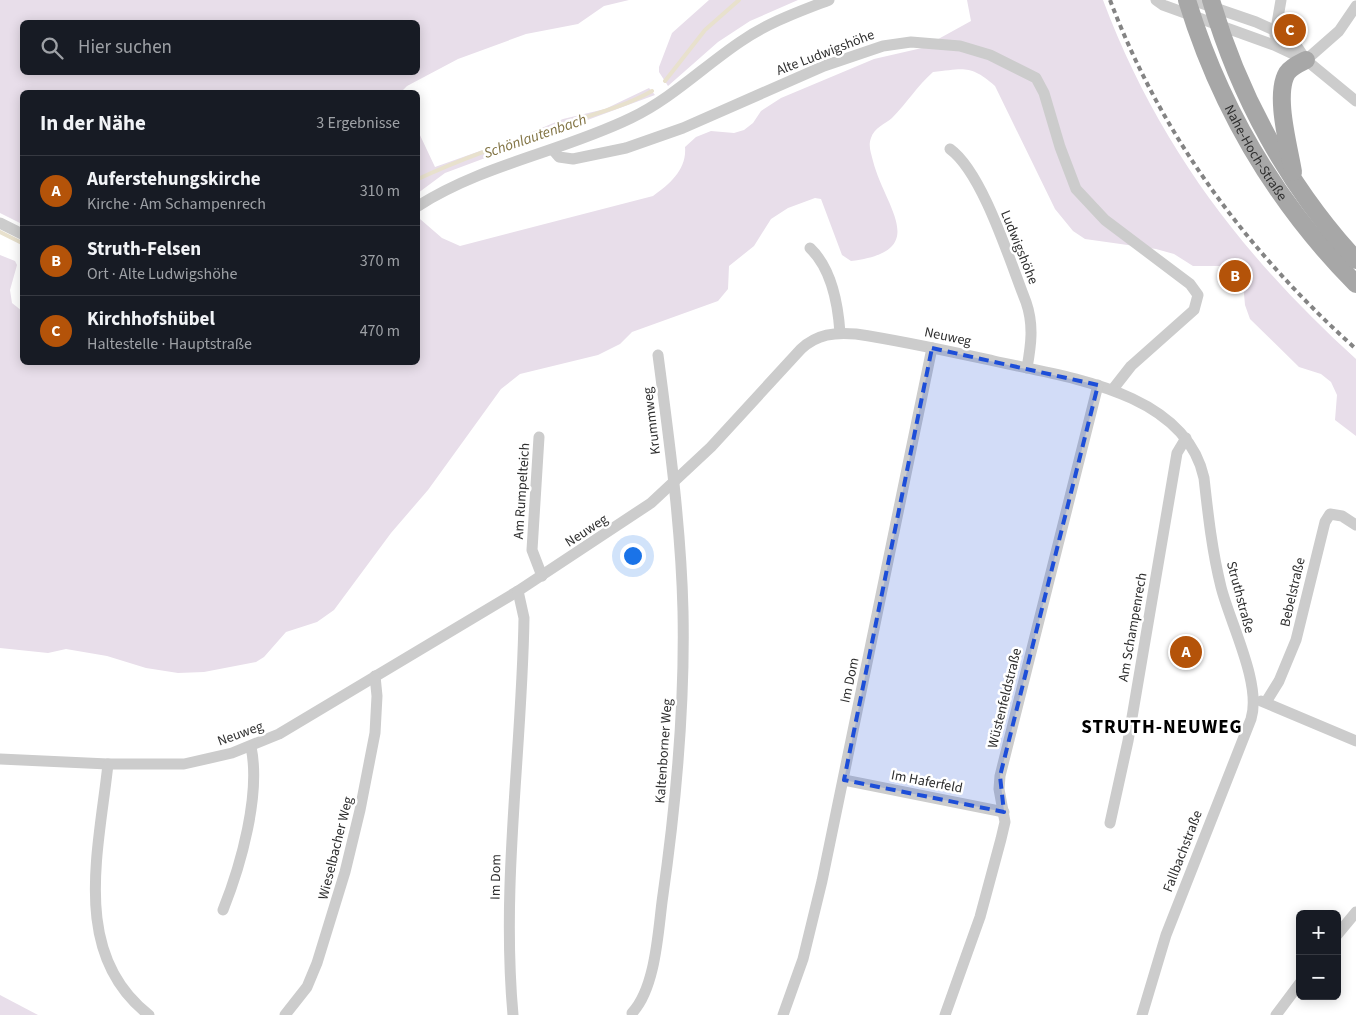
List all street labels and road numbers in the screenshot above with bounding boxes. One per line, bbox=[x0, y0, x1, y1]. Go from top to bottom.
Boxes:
street label: Alte Ludwigshöhe bbox=[773, 25, 877, 81]
street label: Nahe-Hoch-Straße bbox=[1219, 102, 1292, 205]
street label: Ludwigshöhe bbox=[995, 207, 1043, 287]
street label: Neuweg bbox=[922, 322, 973, 352]
street label: Krummweg bbox=[638, 386, 666, 456]
street label: Am Rumpelteich bbox=[509, 442, 535, 540]
street label: Neuweg bbox=[561, 510, 612, 552]
street label: Bebelstraße bbox=[1275, 556, 1311, 629]
street label: Struthstraße bbox=[1221, 559, 1259, 635]
street label: Am Schampenrech bbox=[1114, 571, 1152, 683]
street label: Wüstenfeldstraße bbox=[983, 646, 1027, 750]
street label: Im Dom bbox=[835, 656, 865, 705]
street label: Kaltenborner Weg bbox=[650, 698, 678, 804]
street label: Neuweg bbox=[215, 716, 266, 751]
street label: Im Haferfeld bbox=[889, 765, 964, 799]
street label: Wieselbacher Weg bbox=[313, 794, 358, 902]
street label: Fallbachstraße bbox=[1158, 808, 1208, 895]
street label: Im Dom bbox=[486, 854, 506, 900]

